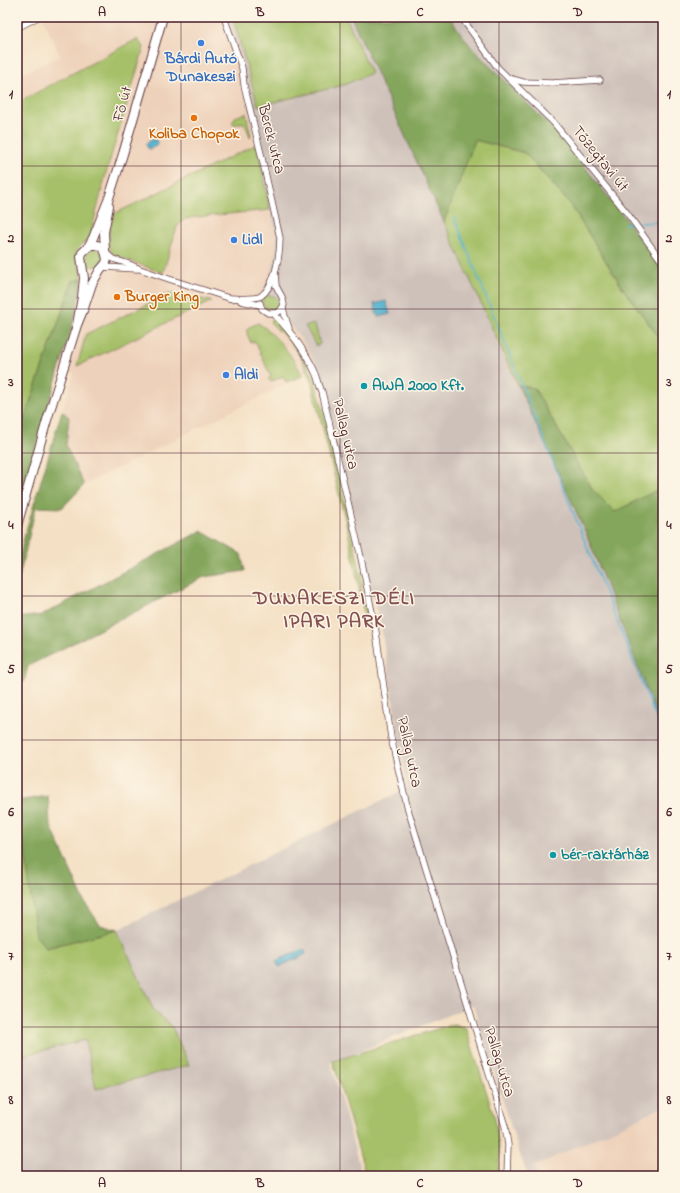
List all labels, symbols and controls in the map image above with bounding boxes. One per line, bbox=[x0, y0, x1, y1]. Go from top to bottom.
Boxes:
text: A bbox=[98, 3, 106, 22]
text: B bbox=[255, 3, 265, 22]
text: C bbox=[416, 3, 424, 22]
text: D bbox=[572, 3, 583, 22]
marker: Bárdi Autó Dunakeszi bbox=[196, 38, 206, 48]
place label: Bárdi Autó Dunakeszi bbox=[164, 47, 237, 89]
street label: Fő út bbox=[106, 83, 140, 125]
text: 1 bbox=[9, 85, 14, 104]
text: 1 bbox=[667, 85, 672, 104]
street label: Berek utca bbox=[250, 101, 291, 176]
marker: Koliba Chopok bbox=[189, 113, 199, 123]
street label: Tőzegtavi út bbox=[566, 121, 635, 198]
place label: Koliba Chopok bbox=[149, 122, 240, 146]
place label: Lidl bbox=[242, 228, 263, 252]
text: 2 bbox=[7, 229, 15, 248]
text: 2 bbox=[665, 229, 673, 248]
marker: Lidl bbox=[229, 235, 239, 245]
place label: Burger King bbox=[124, 285, 199, 310]
marker: Burger King bbox=[112, 292, 122, 302]
place label: Aldi bbox=[234, 363, 259, 387]
marker: Aldi bbox=[221, 370, 231, 380]
text: 3 bbox=[7, 373, 14, 392]
text: 3 bbox=[665, 373, 672, 392]
place label: AWA 2000 Kft. bbox=[372, 374, 465, 398]
marker: AWA 2000 Kft. bbox=[359, 381, 369, 391]
street label: Pallag utca bbox=[325, 396, 365, 472]
text: 4 bbox=[7, 516, 14, 535]
text: 4 bbox=[665, 516, 672, 535]
district label: DUNAKESZI DÉLI IPARI PARK bbox=[252, 585, 415, 637]
text: 5 bbox=[7, 660, 15, 679]
text: 5 bbox=[665, 660, 673, 679]
street label: Pallag utca bbox=[390, 714, 428, 790]
text: 6 bbox=[7, 803, 14, 822]
text: 6 bbox=[665, 803, 672, 822]
place label: bér-raktárház bbox=[561, 843, 650, 867]
marker: bér-raktárház bbox=[548, 850, 558, 860]
text: 7 bbox=[8, 947, 14, 966]
text: 7 bbox=[666, 947, 672, 966]
street label: Pallag utca bbox=[477, 1024, 521, 1100]
text: 8 bbox=[8, 1091, 14, 1110]
text: 8 bbox=[666, 1091, 672, 1110]
text: A bbox=[98, 1174, 106, 1193]
text: B bbox=[255, 1174, 265, 1193]
text: C bbox=[416, 1174, 424, 1193]
text: D bbox=[572, 1174, 583, 1193]

